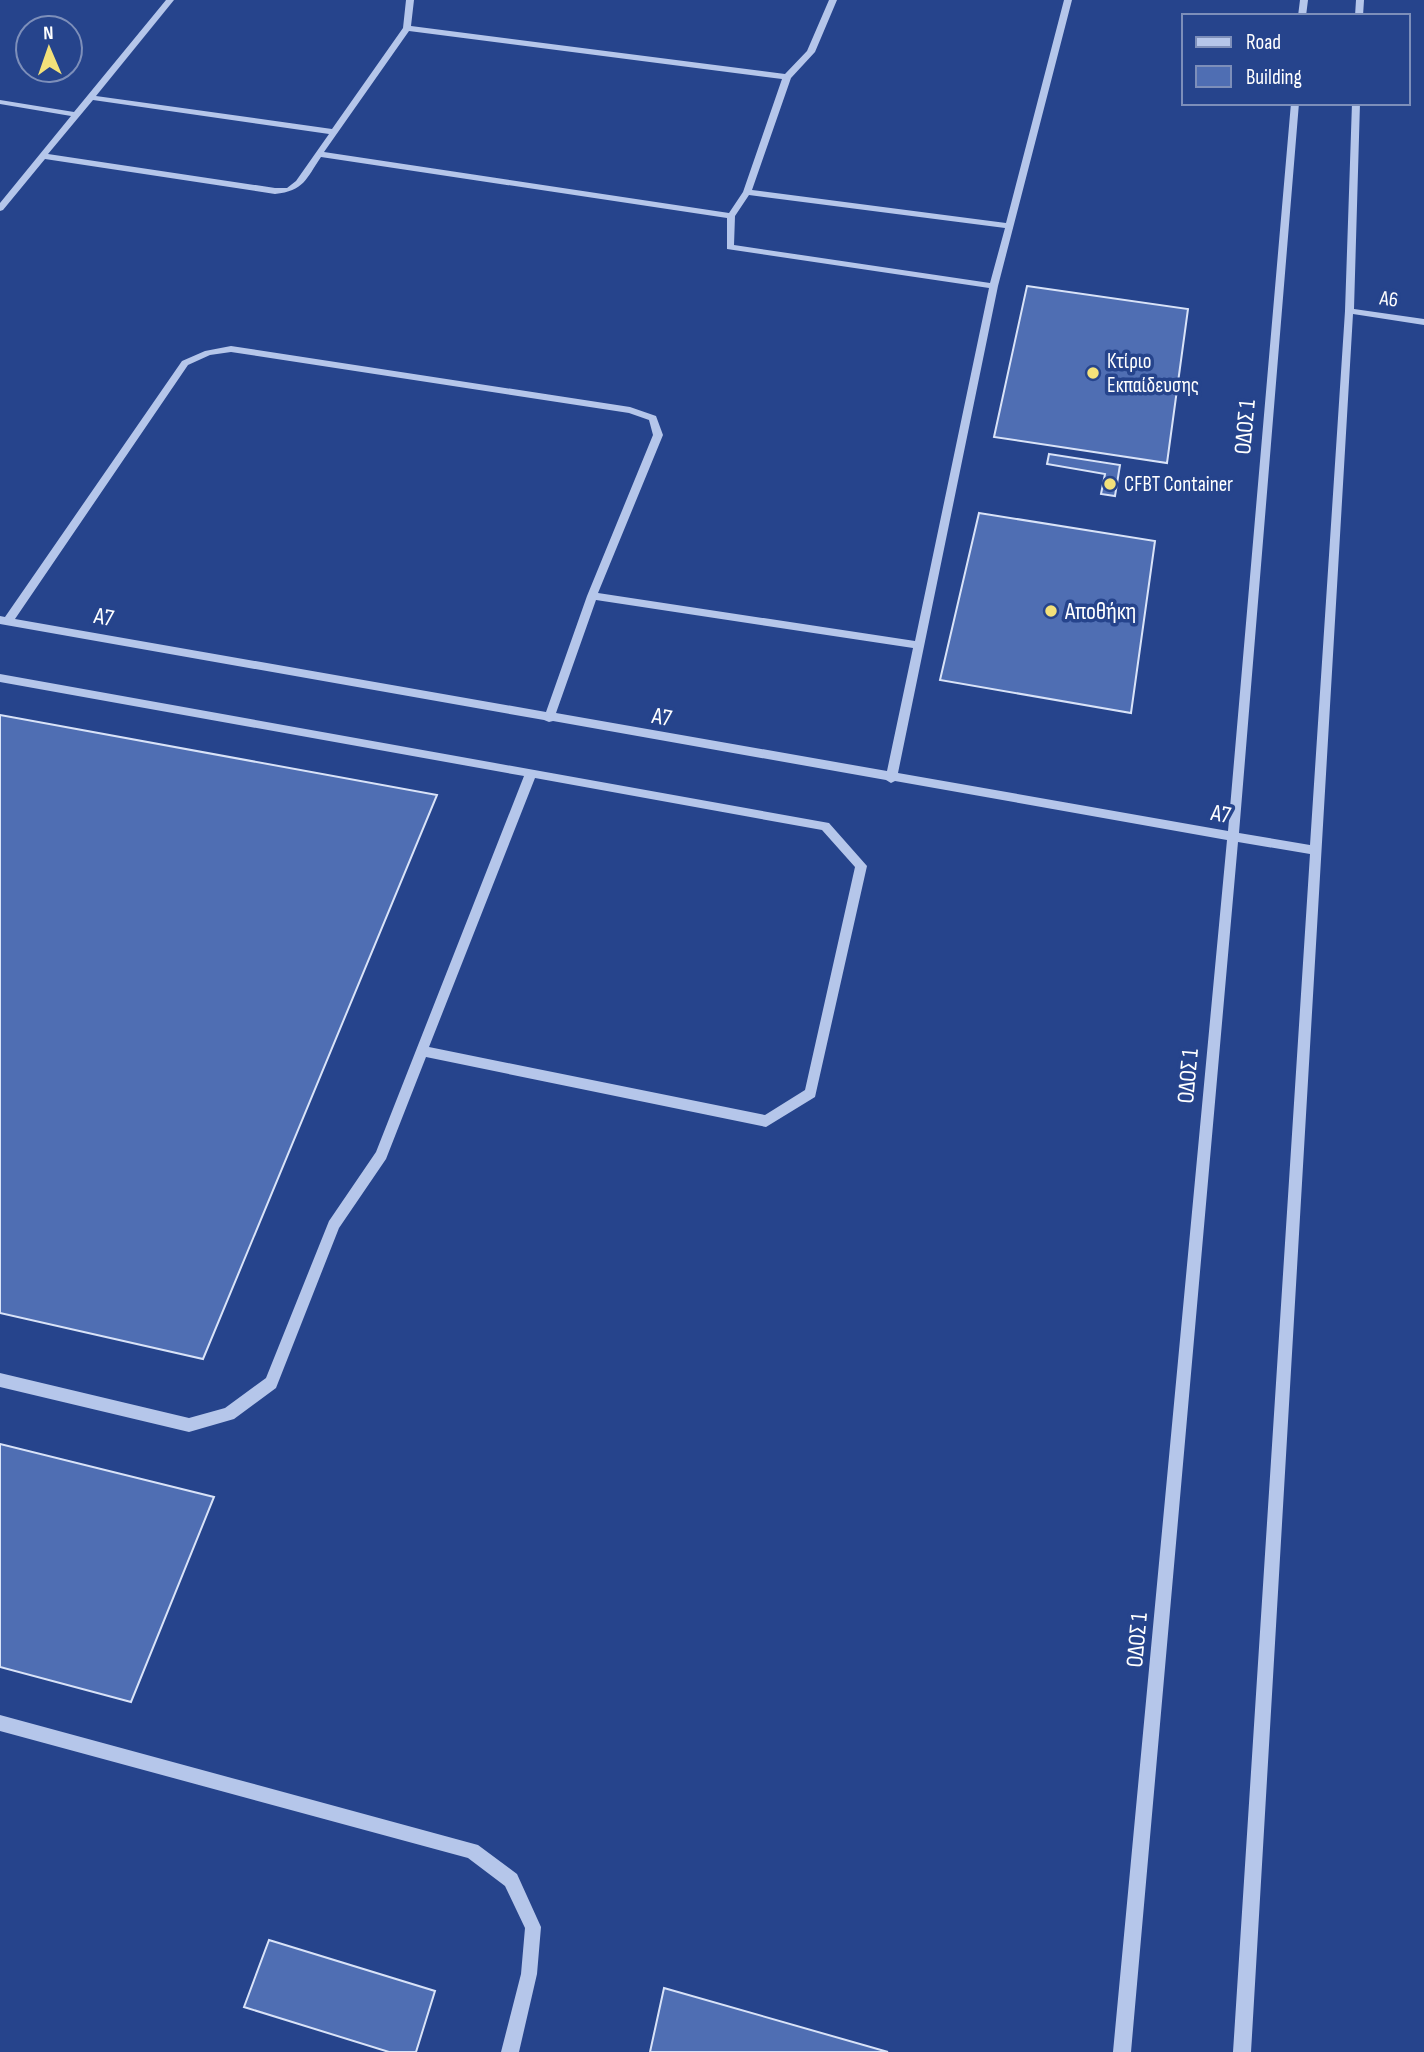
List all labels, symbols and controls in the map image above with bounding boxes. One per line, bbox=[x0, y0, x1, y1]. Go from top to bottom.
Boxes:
north arrow bbox=[14, 14, 84, 84]
legend bbox=[1182, 14, 1410, 105]
text: N bbox=[43, 22, 54, 45]
text: Road bbox=[1246, 30, 1281, 55]
text: Building bbox=[1246, 65, 1302, 90]
street label: Α6 bbox=[1377, 285, 1400, 313]
place label: Κτίριο Εκπαίδευσης bbox=[1107, 349, 1199, 398]
marker: Κτίριο Εκπαίδευσης bbox=[1085, 365, 1101, 381]
street label: ΟΔΟΣ 1 bbox=[1228, 398, 1262, 456]
place label: CFBT Container bbox=[1124, 472, 1233, 497]
marker: CFBT Container bbox=[1102, 476, 1118, 492]
place label: Αποθήκη bbox=[1064, 597, 1136, 626]
street label: Α7 bbox=[91, 601, 116, 633]
marker: Αποθήκη bbox=[1043, 603, 1059, 619]
street label: Α7 bbox=[649, 701, 674, 733]
street label: Α7 bbox=[1208, 798, 1233, 830]
street label: ΟΔΟΣ 1 bbox=[1171, 1047, 1205, 1105]
street label: ΟΔΟΣ 1 bbox=[1120, 1611, 1154, 1669]

